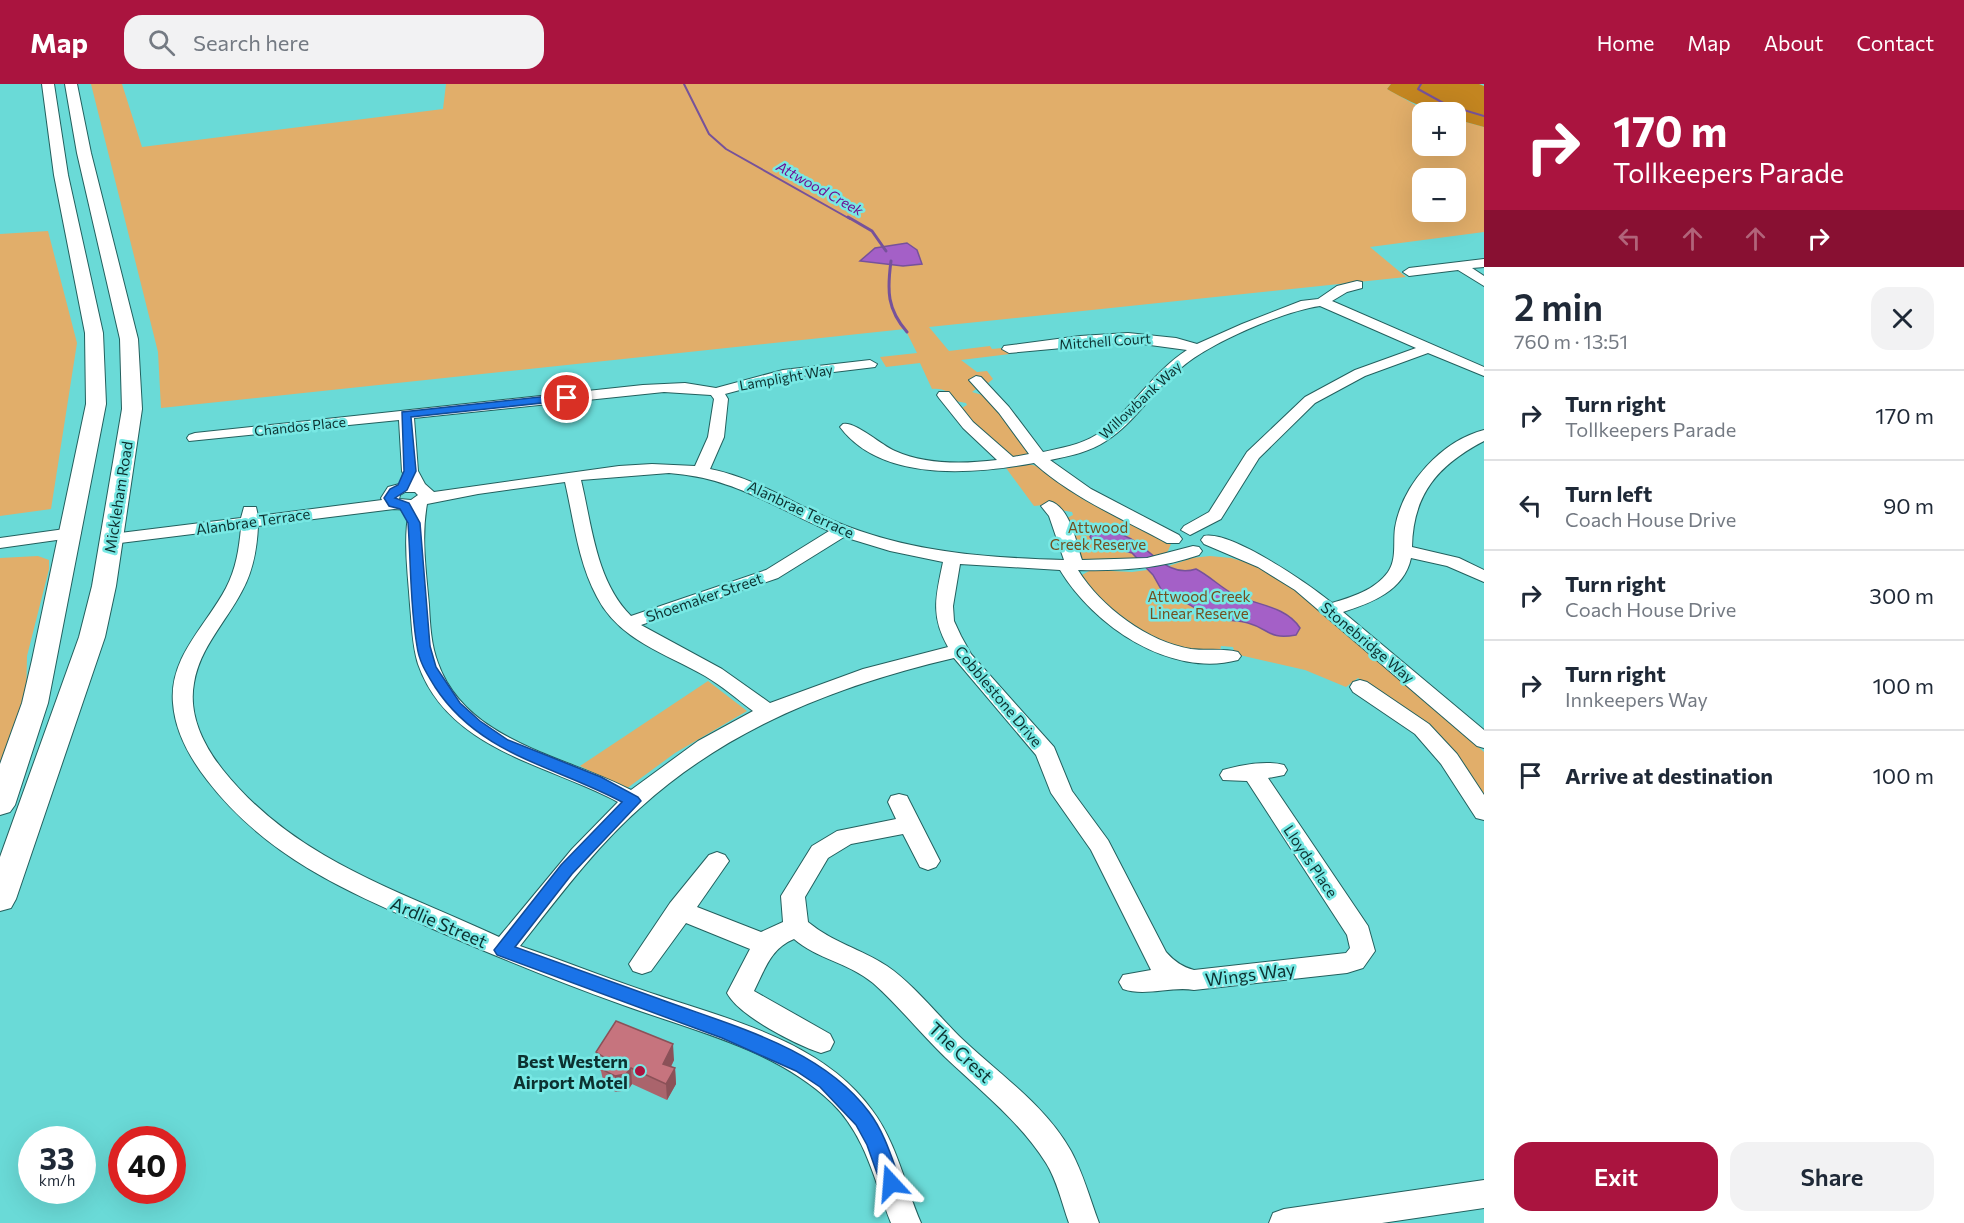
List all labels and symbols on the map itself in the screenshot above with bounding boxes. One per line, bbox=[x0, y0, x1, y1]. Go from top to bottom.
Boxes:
water label: Attwood Creek bbox=[773, 157, 867, 219]
street label: Mitchell Court bbox=[1059, 329, 1152, 353]
street label: Willowbank Way bbox=[1095, 358, 1185, 442]
street label: Lamplight Way bbox=[738, 360, 834, 394]
pin bbox=[541, 372, 592, 423]
street label: Chandos Place bbox=[253, 413, 347, 439]
street label: Mickleham Road bbox=[100, 440, 136, 554]
street label: Alanbrae Terrace bbox=[745, 476, 857, 542]
street label: Alanbrae Terrace bbox=[195, 504, 311, 538]
park label: Attwood Creek Reserve bbox=[1050, 518, 1146, 553]
street label: Shoemaker Street bbox=[643, 569, 765, 625]
park label: Attwood Creek Linear Reserve bbox=[1147, 587, 1251, 622]
street label: Stonebridge Way bbox=[1318, 598, 1418, 686]
street label: Cobblestone Drive bbox=[952, 642, 1046, 750]
street label: Lloyds Place bbox=[1280, 821, 1342, 901]
street label: Ardlie Street bbox=[387, 892, 491, 952]
street label: Wings Way bbox=[1204, 958, 1296, 990]
street label: The Crest bbox=[925, 1017, 997, 1087]
place label: Best Western Airport Motel bbox=[513, 1050, 628, 1093]
marker: Best Western Airport Motel bbox=[633, 1064, 647, 1078]
speed limit sign: 40 bbox=[108, 1126, 186, 1204]
position arrow bbox=[859, 1151, 923, 1215]

